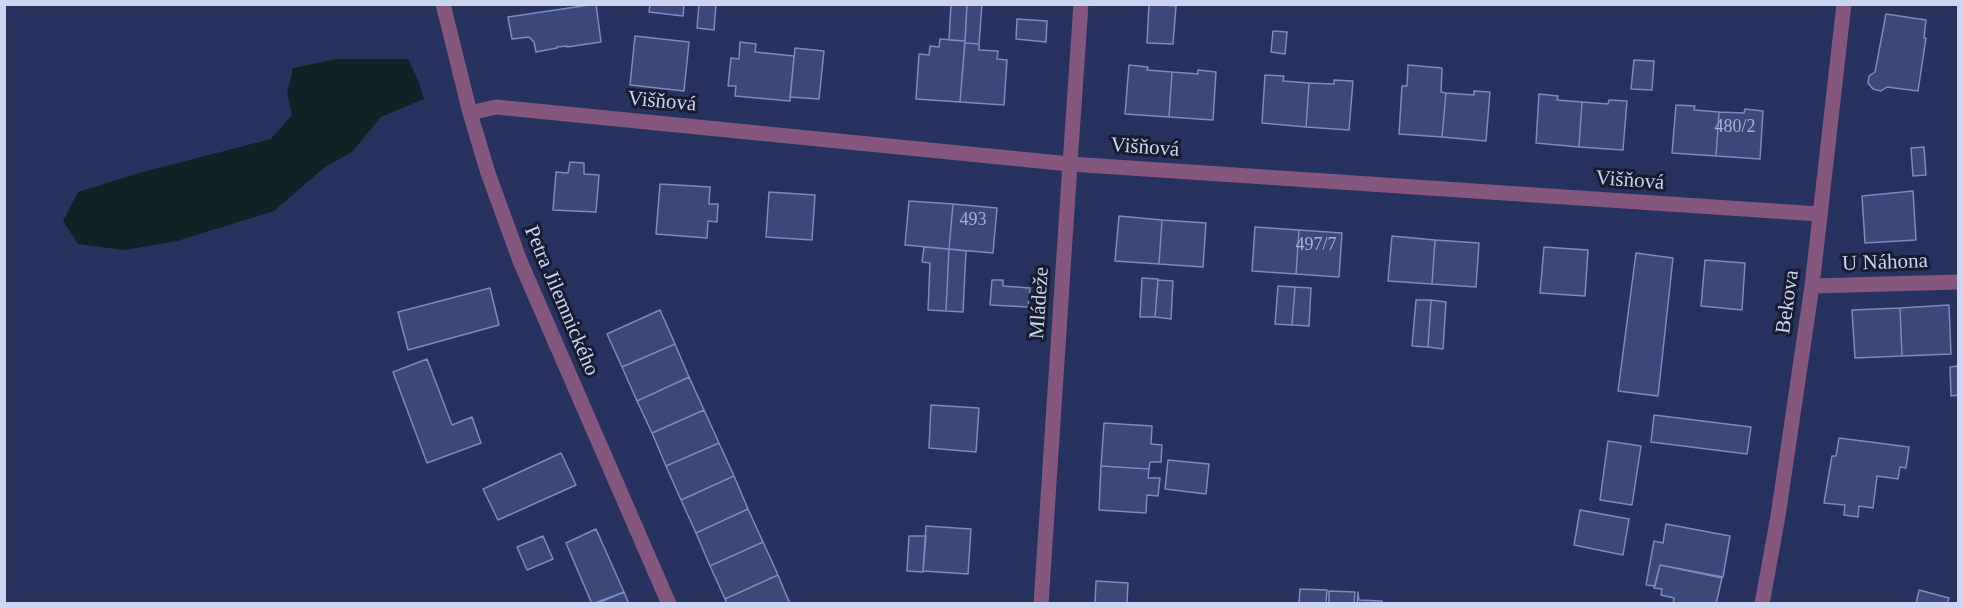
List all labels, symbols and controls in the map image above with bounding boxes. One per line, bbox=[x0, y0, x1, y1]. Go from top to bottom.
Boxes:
street label: Višňová bbox=[627, 86, 697, 118]
house number: 480/2 bbox=[1714, 116, 1756, 138]
street label: Višňová bbox=[1110, 133, 1180, 163]
street label: Višňová bbox=[1595, 166, 1665, 196]
house number: 493 bbox=[960, 209, 986, 231]
street label: Petra Jilemnického bbox=[518, 222, 604, 380]
house number: 497/7 bbox=[1295, 234, 1337, 256]
street label: U Náhona bbox=[1842, 249, 1928, 277]
street label: Mládeže bbox=[1025, 266, 1055, 340]
street label: Bekova bbox=[1771, 268, 1805, 336]

